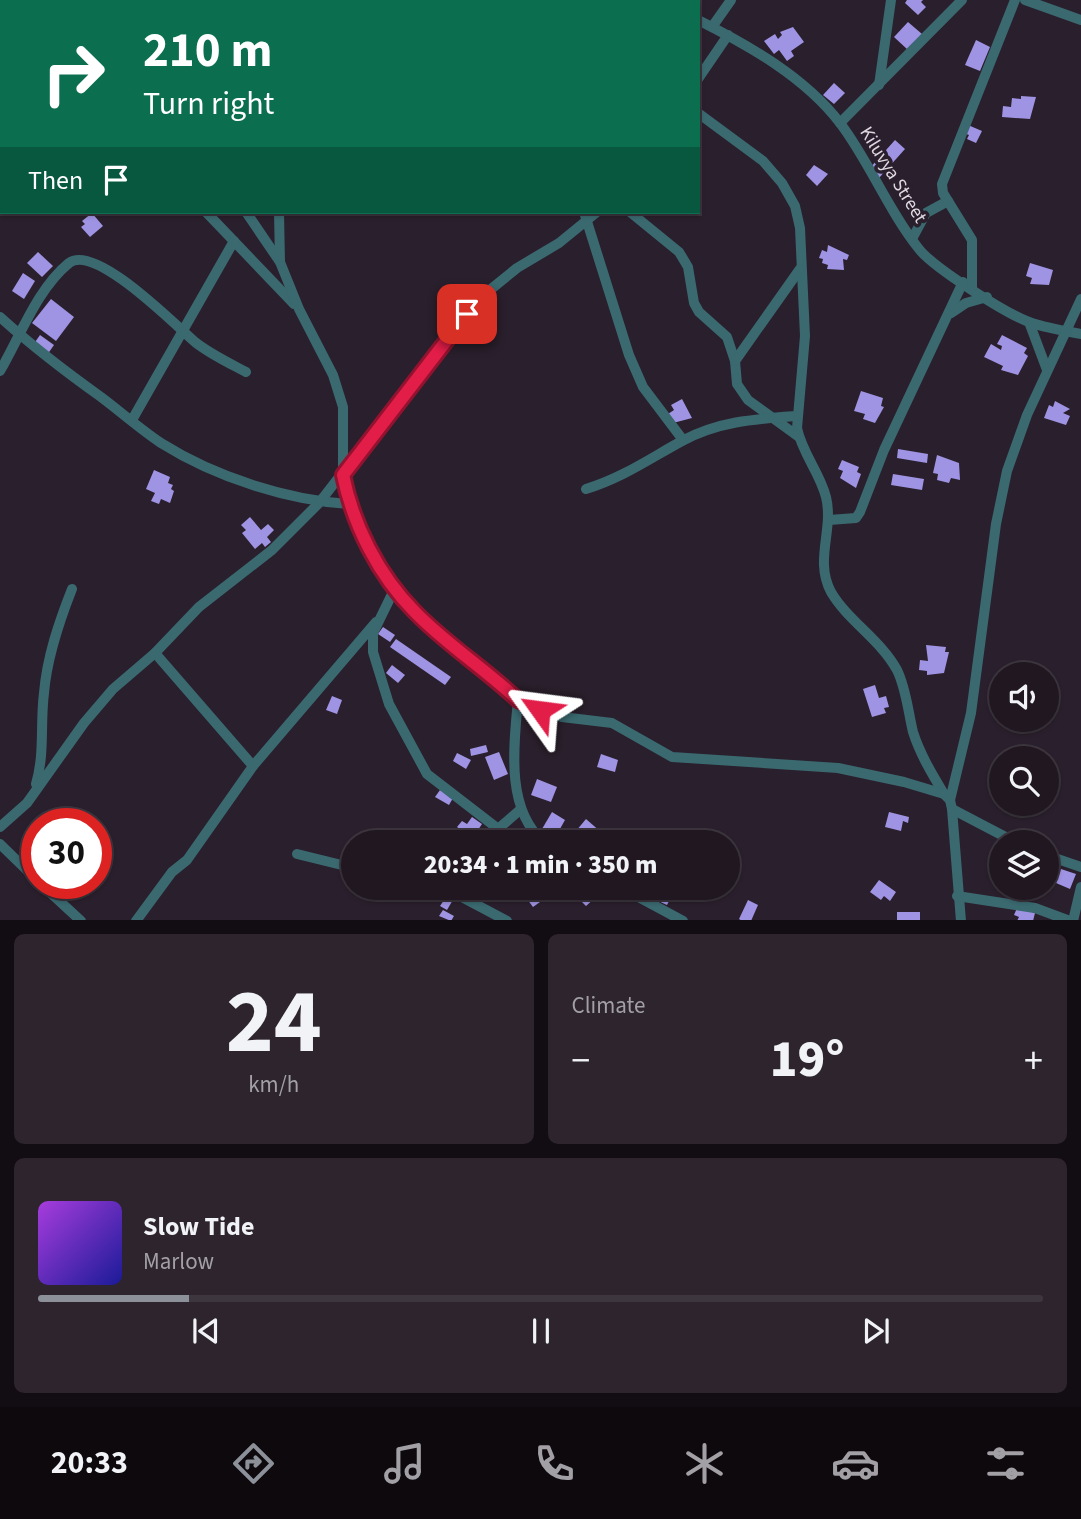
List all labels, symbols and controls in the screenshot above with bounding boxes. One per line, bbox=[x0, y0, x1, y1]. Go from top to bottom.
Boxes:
text: 210 m bbox=[143, 16, 272, 86]
icon: right bbox=[28, 28, 119, 119]
text: Turn right bbox=[143, 81, 274, 127]
street label: Kiluvya Street bbox=[853, 122, 934, 229]
icon: arrive bbox=[97, 161, 135, 199]
text: Then bbox=[28, 162, 83, 199]
pin bbox=[437, 284, 497, 344]
icon: arrive bbox=[448, 295, 486, 333]
map controls bbox=[989, 662, 1059, 900]
button: sound bbox=[989, 662, 1059, 732]
position arrow bbox=[503, 673, 577, 747]
button: search bbox=[989, 746, 1059, 816]
speed limit sign: 30 bbox=[21, 808, 112, 899]
button: layers bbox=[989, 830, 1059, 900]
text: 20:34 · 1 min · 350 m bbox=[424, 846, 657, 883]
text: 24 bbox=[226, 958, 322, 1087]
text: Climate bbox=[572, 989, 645, 1022]
text: 19° bbox=[770, 1023, 845, 1097]
text: − bbox=[572, 1034, 590, 1088]
text: + bbox=[1024, 1034, 1043, 1088]
text: km/h bbox=[248, 1068, 299, 1101]
text: Slow Tide bbox=[143, 1208, 254, 1245]
text: Marlow bbox=[143, 1245, 214, 1278]
icon: previous bbox=[187, 1312, 225, 1350]
icon: pause bbox=[522, 1312, 560, 1350]
icon: next bbox=[857, 1312, 895, 1350]
icon: directions bbox=[229, 1439, 278, 1488]
icon: music bbox=[380, 1439, 429, 1488]
icon: phone bbox=[530, 1439, 579, 1488]
icon: climate bbox=[680, 1439, 729, 1488]
icon: car bbox=[831, 1439, 880, 1488]
icon: filters bbox=[981, 1439, 1030, 1488]
text: 20:33 bbox=[51, 1440, 128, 1486]

